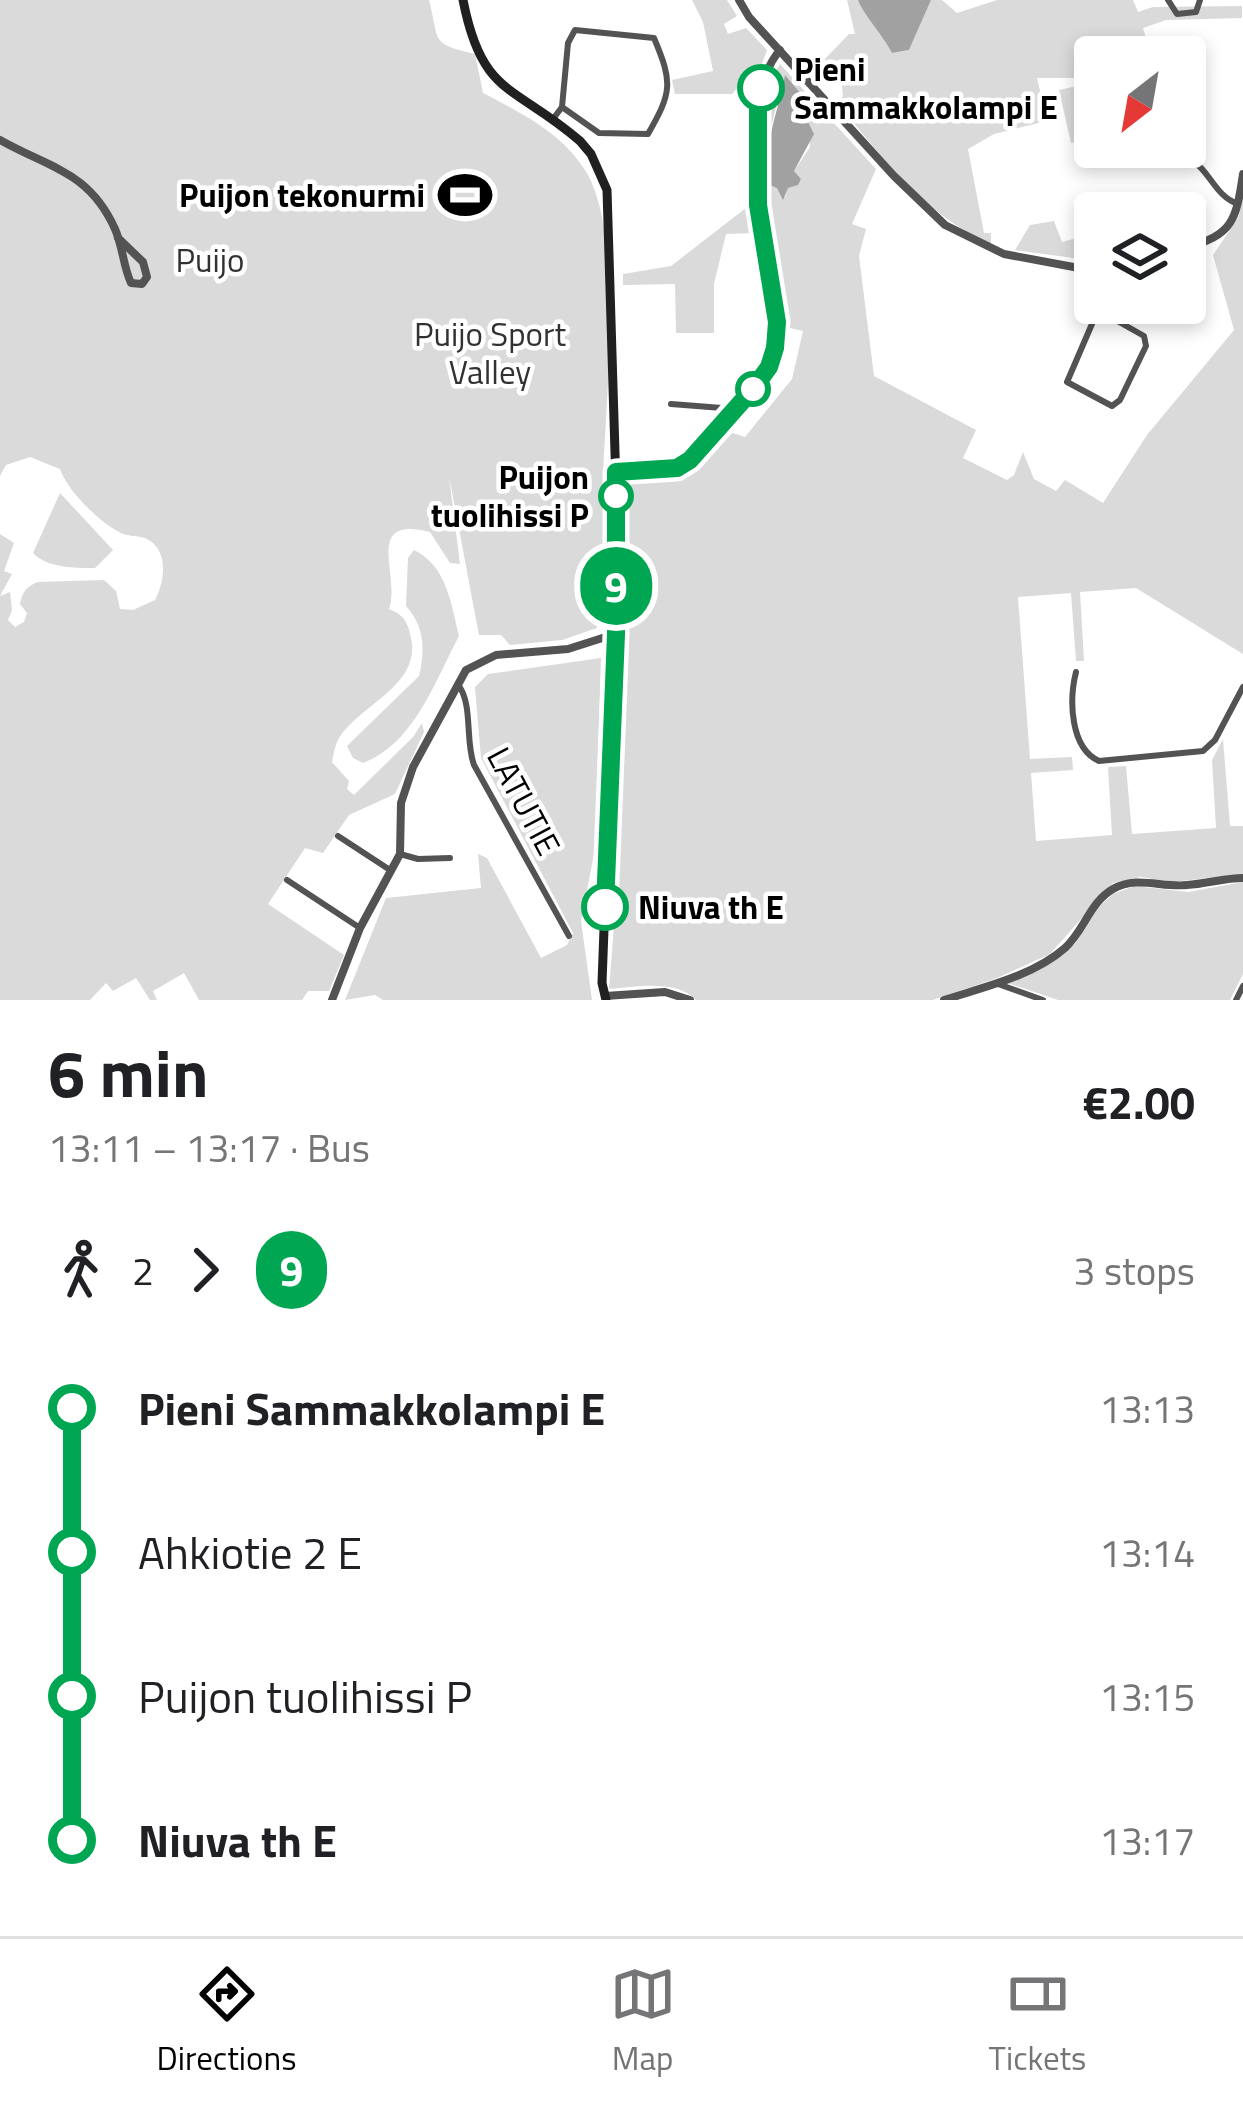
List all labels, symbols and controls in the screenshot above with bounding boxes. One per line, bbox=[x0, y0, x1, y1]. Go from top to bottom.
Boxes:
north arrow bbox=[1074, 36, 1206, 168]
map controls bbox=[1074, 36, 1206, 324]
place label: Pieni Sammakkolampi E bbox=[794, 44, 1058, 132]
marker: Pieni Sammakkolampi E bbox=[739, 66, 783, 110]
sports icon: Puijon tekonurmi bbox=[436, 166, 494, 224]
place label: Puijon tekonurmi bbox=[179, 170, 425, 220]
button: layers bbox=[1074, 192, 1206, 324]
park label: Puijo bbox=[176, 235, 244, 285]
park label: Puijo Sport Valley bbox=[414, 309, 566, 397]
unlabelled marker bbox=[737, 373, 769, 405]
place label: Puijon tuolihissi P bbox=[431, 452, 589, 540]
marker: Puijon tuolihissi P bbox=[600, 480, 632, 512]
line badge: 9 bbox=[577, 547, 655, 625]
text: 9 bbox=[604, 554, 628, 618]
street label: LATUTIE bbox=[475, 738, 573, 864]
place label: Niuva th E bbox=[638, 882, 784, 932]
marker: Niuva th E bbox=[583, 885, 627, 929]
text: 6 min bbox=[48, 1022, 208, 1123]
text: €2.00 bbox=[1083, 1068, 1195, 1136]
text: 13:11 – 13:17 · Bus bbox=[48, 1118, 370, 1177]
icon: walk bbox=[48, 1237, 114, 1303]
icon: forward bbox=[172, 1237, 238, 1303]
text: 9 bbox=[280, 1238, 303, 1302]
text: 2 bbox=[132, 1241, 154, 1300]
text: 3 stops bbox=[1073, 1241, 1195, 1300]
text: Pieni Sammakkolampi E bbox=[138, 1374, 605, 1442]
text: 13:13 bbox=[1099, 1379, 1195, 1438]
text: Ahkiotie 2 E bbox=[138, 1518, 362, 1586]
text: 13:14 bbox=[1099, 1523, 1195, 1582]
text: Puijon tuolihissi P bbox=[138, 1662, 472, 1730]
text: 13:15 bbox=[1099, 1667, 1195, 1726]
text: Niuva th E bbox=[138, 1806, 337, 1874]
text: 13:17 bbox=[1099, 1811, 1195, 1870]
tab: Directions bbox=[157, 1961, 296, 2083]
tab: Map bbox=[610, 1961, 676, 2083]
tab: Tickets bbox=[989, 1961, 1086, 2083]

